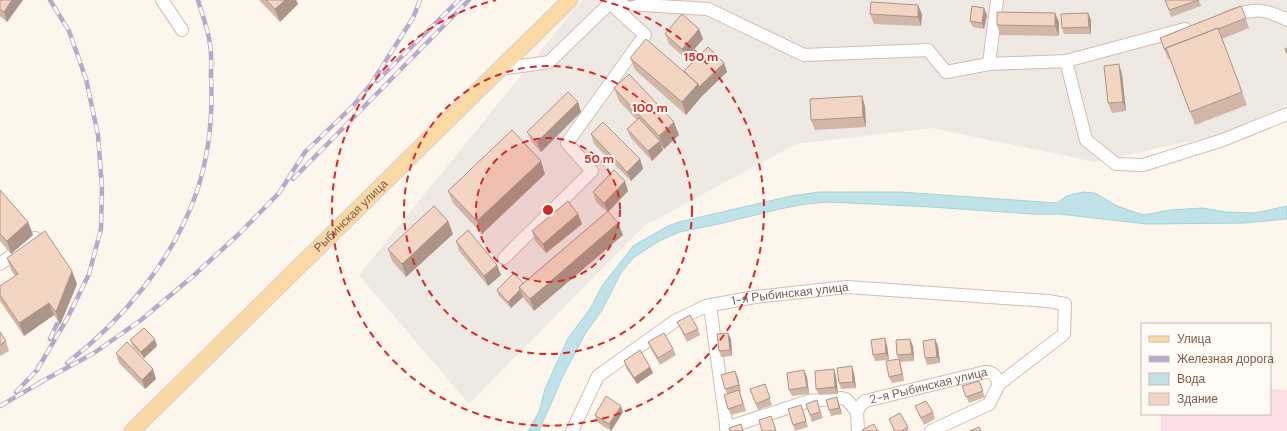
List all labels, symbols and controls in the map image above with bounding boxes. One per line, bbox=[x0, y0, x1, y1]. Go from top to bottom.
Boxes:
text: 150 m bbox=[684, 49, 718, 65]
text: 100 m bbox=[632, 100, 668, 116]
text: 50 m bbox=[584, 151, 614, 167]
street label: Рыбинская улица bbox=[310, 175, 392, 256]
centre of rings bbox=[541, 203, 555, 217]
street label: 1-я Рыбинская улица bbox=[730, 279, 850, 309]
legend bbox=[1141, 323, 1271, 415]
text: Улица bbox=[1177, 331, 1211, 347]
text: Железная дорога bbox=[1177, 351, 1274, 367]
street label: 2-я Рыбинская улица bbox=[868, 364, 989, 408]
text: Вода bbox=[1177, 371, 1205, 387]
text: Здание bbox=[1177, 391, 1218, 407]

